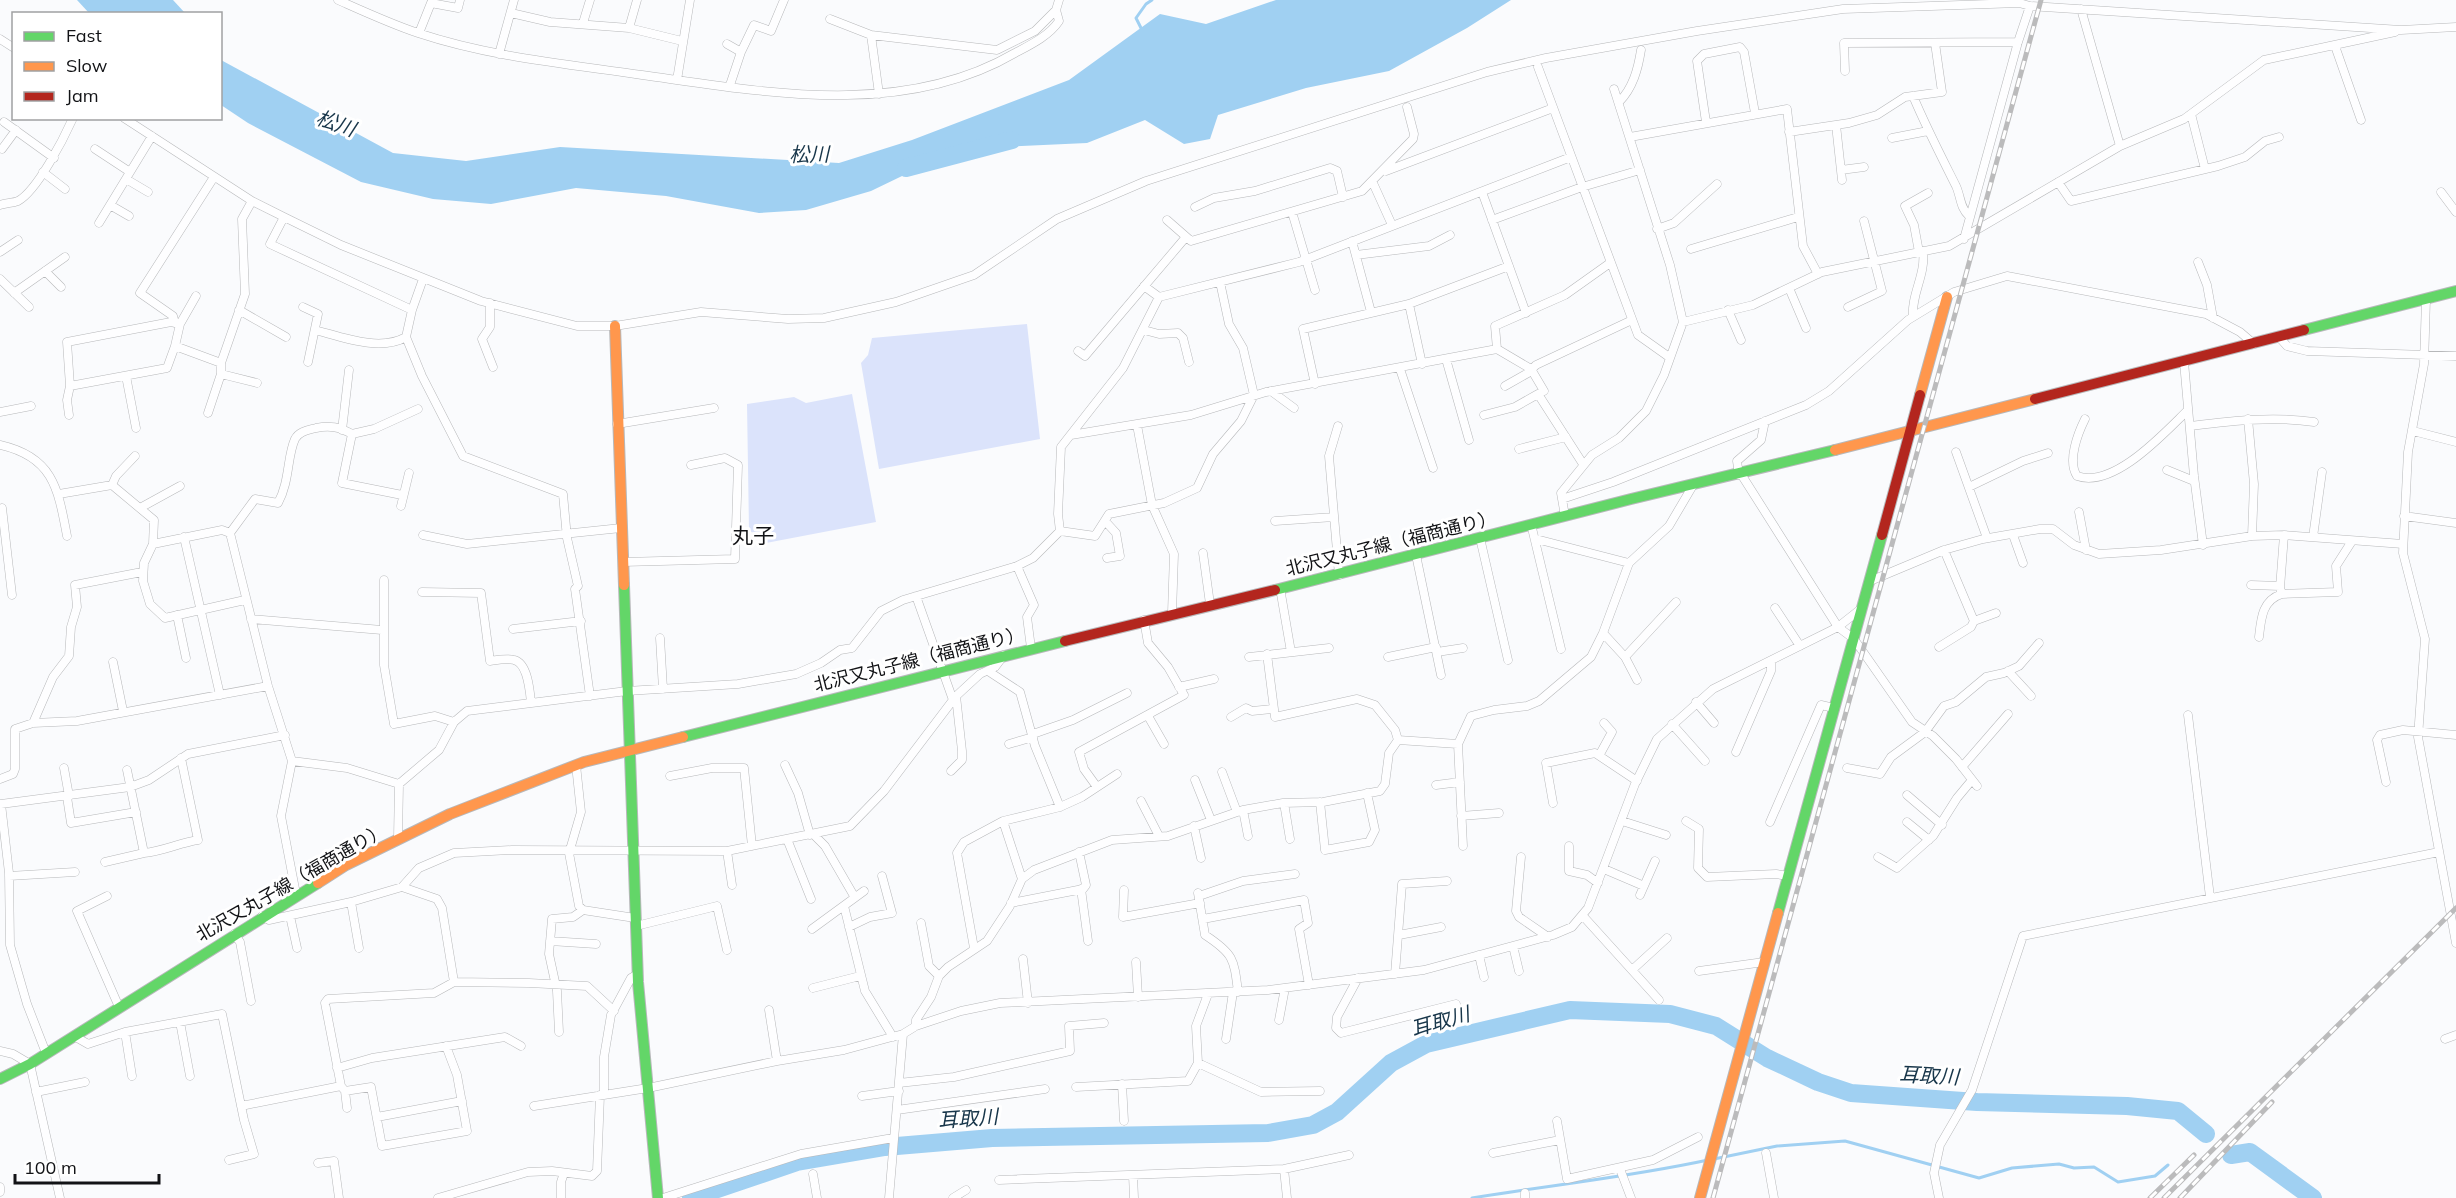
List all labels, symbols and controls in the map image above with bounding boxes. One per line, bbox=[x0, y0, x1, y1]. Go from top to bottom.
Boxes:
legend bbox=[12, 12, 222, 120]
text: Fast bbox=[66, 24, 102, 47]
text: Slow bbox=[66, 54, 108, 77]
text: Jam bbox=[66, 84, 99, 107]
water label: 松川 bbox=[313, 105, 361, 142]
water label: 松川 bbox=[789, 141, 831, 167]
street label: 北沢又丸子線（福商通り） bbox=[1283, 506, 1499, 580]
district label: 丸子 bbox=[732, 522, 774, 548]
street label: 北沢又丸子線（福商通り） bbox=[811, 622, 1027, 696]
street label: 北沢又丸子線（福商通り） bbox=[192, 818, 390, 946]
water label: 耳取川 bbox=[1408, 1000, 1474, 1041]
water label: 耳取川 bbox=[1898, 1061, 1962, 1089]
water label: 耳取川 bbox=[937, 1103, 1001, 1133]
scale bar bbox=[15, 1147, 159, 1185]
text: 100 m bbox=[24, 1156, 77, 1179]

